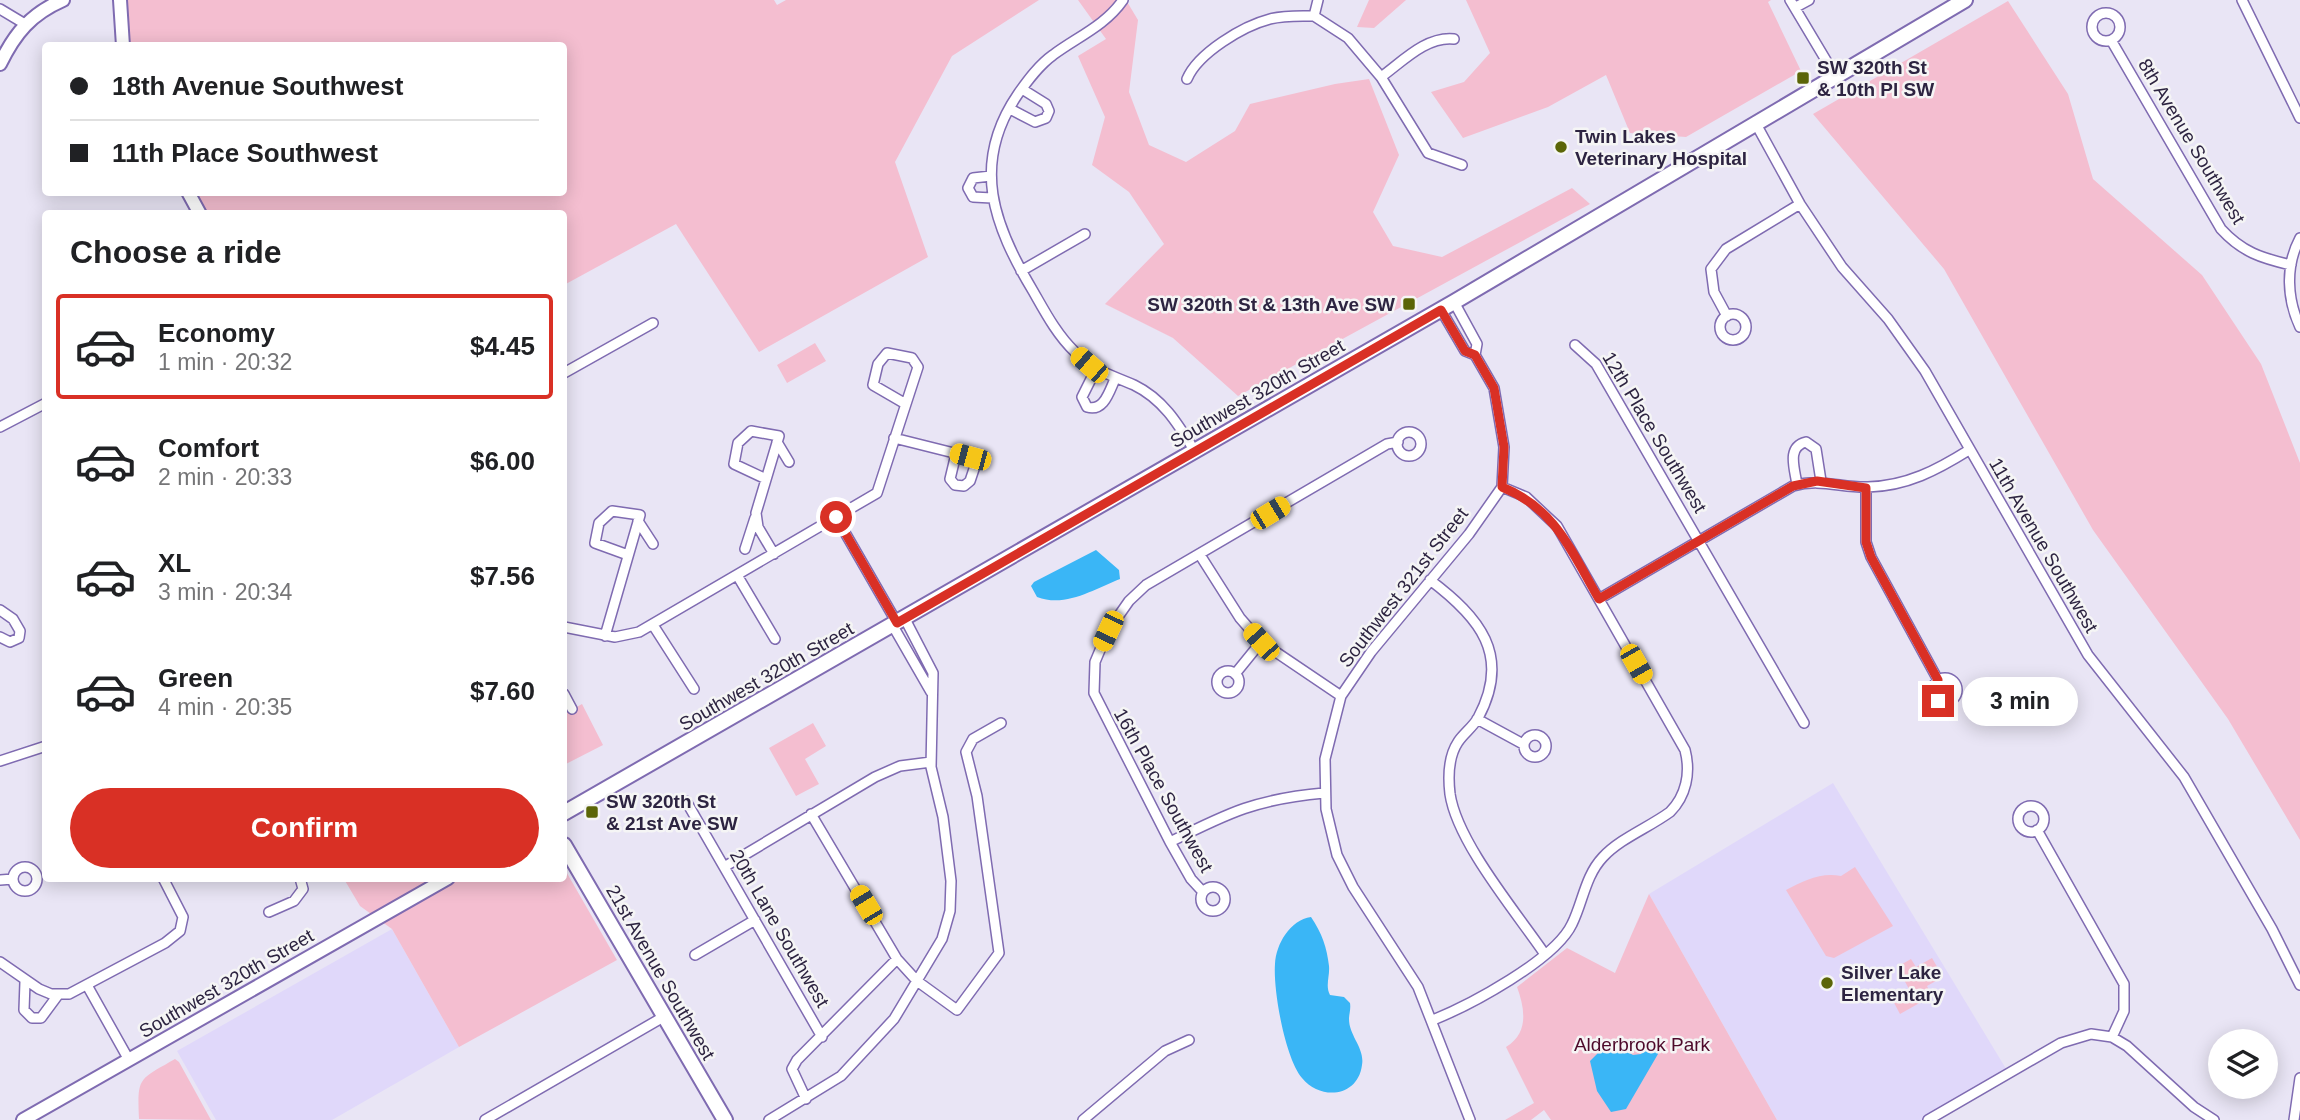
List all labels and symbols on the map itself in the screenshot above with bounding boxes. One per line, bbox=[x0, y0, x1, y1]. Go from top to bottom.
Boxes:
street label: 8th Avenue Southwest bbox=[2134, 55, 2250, 228]
place label: SW 320th St & 10th Pl SW bbox=[1817, 57, 1934, 100]
marker: SW 320th St & 10th Pl SW bbox=[1795, 70, 1811, 86]
place label: Twin Lakes Veterinary Hospital bbox=[1575, 126, 1747, 169]
marker: Twin Lakes Veterinary Hospital bbox=[1553, 139, 1569, 155]
place label: SW 320th St & 13th Ave SW bbox=[1147, 294, 1395, 315]
marker: SW 320th St & 13th Ave SW bbox=[1401, 296, 1417, 312]
street label: Southwest 320th Street bbox=[1166, 335, 1349, 452]
car bbox=[1067, 343, 1112, 387]
street label: 12th Place Southwest bbox=[1598, 348, 1711, 517]
car bbox=[947, 441, 994, 473]
street label: 11th Avenue Southwest bbox=[1985, 454, 2102, 637]
car bbox=[1247, 493, 1294, 533]
route start bbox=[820, 501, 852, 533]
street label: Southwest 321st Street bbox=[1335, 503, 1473, 671]
car bbox=[1090, 608, 1127, 654]
street label: Southwest 320th Street bbox=[675, 618, 858, 735]
car bbox=[1240, 619, 1283, 665]
car bbox=[1617, 641, 1656, 687]
callout: 3 min bbox=[1962, 676, 2078, 726]
route end bbox=[1922, 685, 1954, 717]
street label: 16th Place Southwest bbox=[1110, 705, 1218, 876]
place label: SW 320th St & 21st Ave SW bbox=[606, 791, 738, 834]
marker: SW 320th St & 21st Ave SW bbox=[584, 804, 600, 820]
street label: 20th Lane Southwest bbox=[726, 846, 834, 1011]
street label: 21st Avenue Southwest bbox=[602, 881, 720, 1064]
car bbox=[847, 882, 886, 928]
street label: Southwest 320th Street bbox=[135, 925, 318, 1042]
place label: Silver Lake Elementary bbox=[1841, 962, 1944, 1005]
marker: Silver Lake Elementary bbox=[1819, 975, 1835, 991]
park label: Alderbrook Park bbox=[1574, 1034, 1711, 1055]

